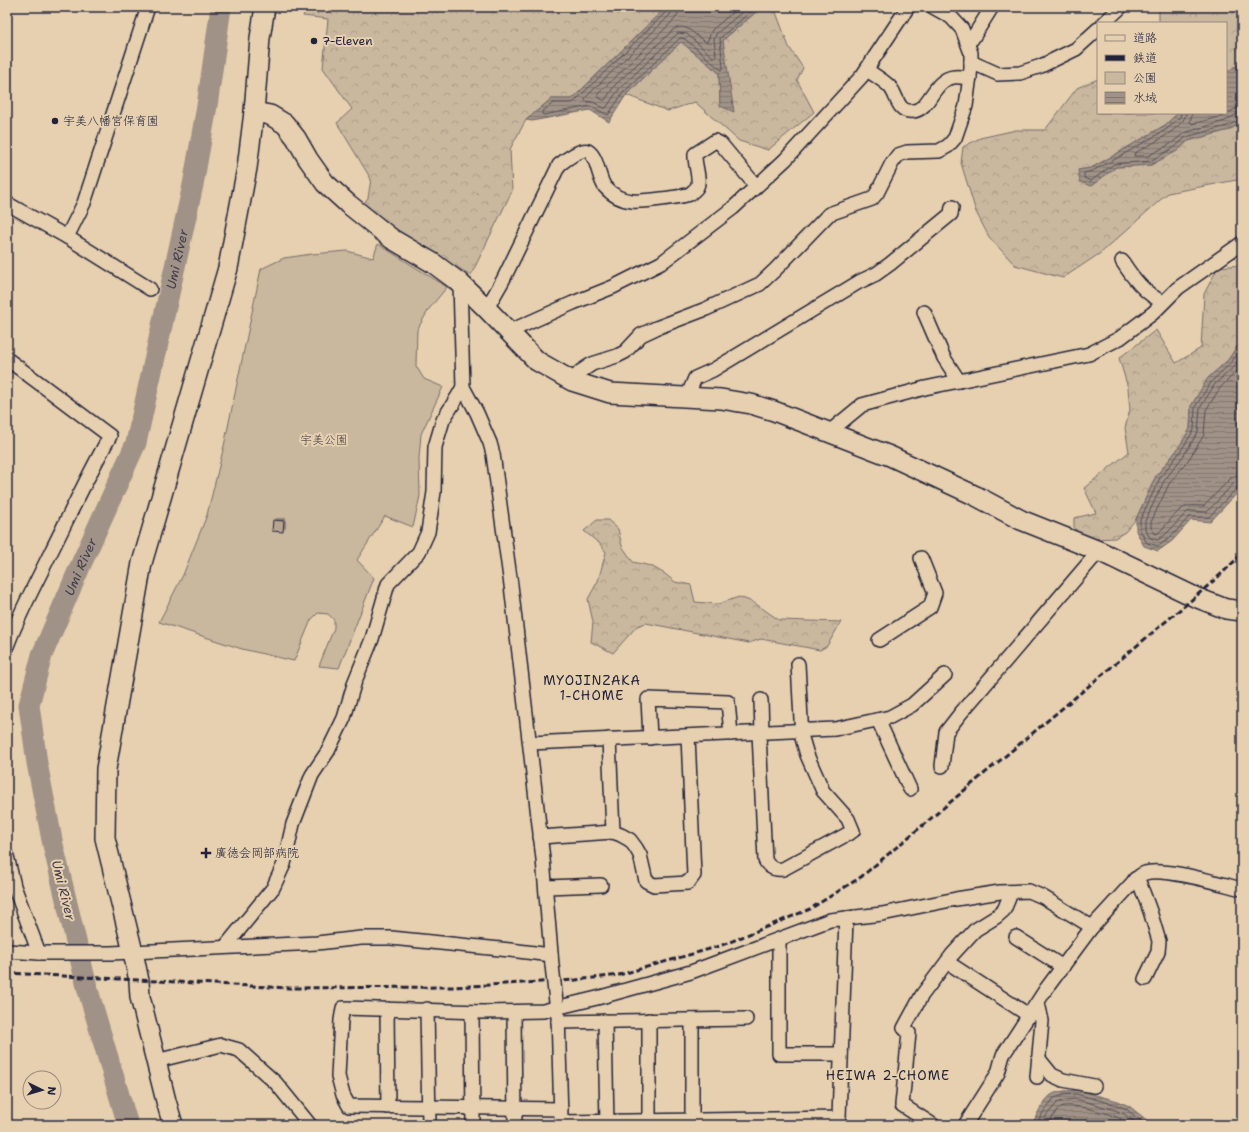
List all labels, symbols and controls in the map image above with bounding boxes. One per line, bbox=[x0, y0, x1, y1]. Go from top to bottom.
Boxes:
legend bbox=[1097, 22, 1227, 114]
text: 道路 bbox=[1133, 30, 1157, 46]
place label: 7-Eleven bbox=[322, 33, 373, 49]
marker: 7-Eleven bbox=[309, 36, 319, 46]
text: 鉄道 bbox=[1133, 50, 1157, 66]
text: 公園 bbox=[1133, 70, 1157, 86]
text: 水域 bbox=[1133, 90, 1157, 106]
place label: 宇美八幡宮保育園 bbox=[63, 113, 159, 129]
marker: 宇美八幡宮保育園 bbox=[50, 116, 60, 126]
water label: Umi River bbox=[162, 227, 192, 291]
park label: 宇美公園 bbox=[300, 432, 348, 448]
water label: Umi River bbox=[61, 535, 101, 598]
district label: MYOJINZAKA 1-CHOME bbox=[543, 672, 641, 704]
place label: 廣徳会岡部病院 bbox=[215, 845, 299, 861]
marker: 廣徳会岡部病院 bbox=[200, 847, 212, 859]
water label: Umi River bbox=[48, 858, 79, 923]
district label: HEIWA 2-CHOME bbox=[826, 1067, 950, 1084]
north arrow bbox=[22, 1070, 62, 1110]
text: N bbox=[44, 1086, 59, 1096]

